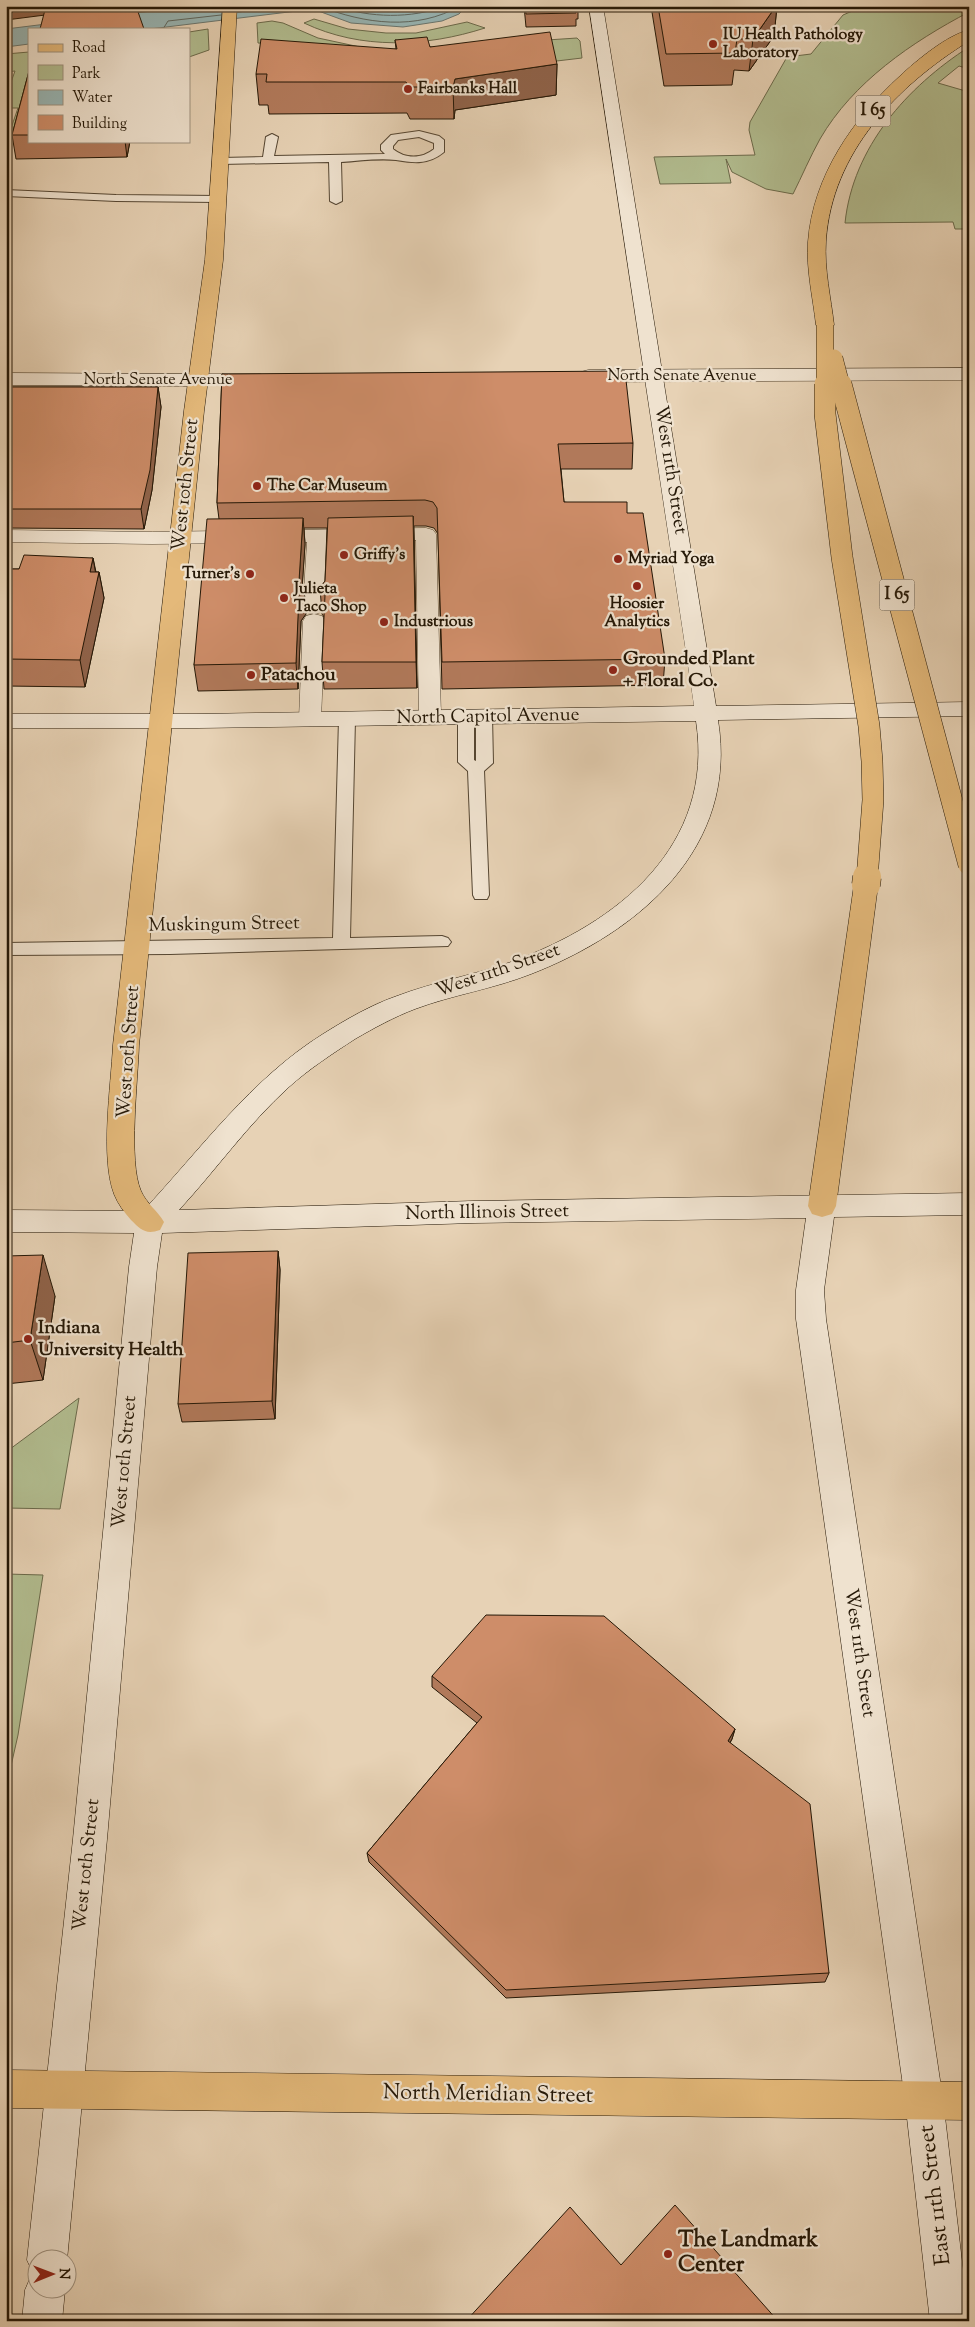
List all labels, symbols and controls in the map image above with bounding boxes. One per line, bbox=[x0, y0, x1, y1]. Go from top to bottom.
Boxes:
place label: IU Health Pathology Laboratory bbox=[723, 24, 863, 65]
legend bbox=[28, 28, 190, 142]
text: Road bbox=[72, 38, 106, 59]
marker: IU Health Pathology Laboratory bbox=[707, 38, 719, 50]
text: Park bbox=[72, 64, 101, 85]
place label: Fairbanks Hall bbox=[418, 78, 518, 101]
marker: Fairbanks Hall bbox=[402, 83, 414, 95]
text: Water bbox=[72, 88, 113, 109]
road number: I 65 bbox=[856, 95, 890, 126]
text: Building bbox=[72, 114, 127, 135]
street label: North Senate Avenue bbox=[607, 365, 757, 388]
street label: North Senate Avenue bbox=[83, 369, 233, 392]
street label: West 11th Street bbox=[647, 404, 694, 537]
street label: West 10th Street bbox=[166, 417, 206, 553]
place label: The Car Museum bbox=[267, 475, 388, 498]
marker: The Car Museum bbox=[251, 480, 263, 492]
place label: Griffy's bbox=[354, 544, 405, 567]
place label: Myriad Yoga bbox=[628, 548, 715, 571]
marker: Griffy's bbox=[338, 549, 350, 561]
marker: Myriad Yoga bbox=[612, 553, 624, 565]
place label: Turner's bbox=[182, 563, 240, 586]
marker: Turner's bbox=[244, 568, 256, 580]
place label: Julieta Taco Shop bbox=[292, 578, 367, 619]
marker: Hoosier Analytics bbox=[631, 580, 643, 592]
road number: I 65 bbox=[880, 580, 914, 610]
marker: Julieta Taco Shop bbox=[278, 592, 290, 604]
place label: Hoosier Analytics bbox=[604, 593, 670, 634]
place label: Industrious bbox=[394, 611, 473, 634]
marker: Industrious bbox=[378, 616, 390, 628]
place label: Grounded Plant + Floral Co. bbox=[623, 646, 755, 695]
place label: Patachou bbox=[261, 662, 336, 689]
marker: Grounded Plant + Floral Co. bbox=[607, 664, 619, 676]
marker: Patachou bbox=[245, 669, 257, 681]
street label: North Capitol Avenue bbox=[396, 702, 580, 732]
street label: Muskingum Street bbox=[148, 910, 300, 940]
street label: West 11th Street bbox=[432, 937, 564, 1005]
street label: West 10th Street bbox=[111, 984, 147, 1119]
street label: North Illinois Street bbox=[405, 1198, 570, 1228]
place label: Indiana University Health bbox=[38, 1315, 184, 1364]
marker: Indiana University Health bbox=[22, 1333, 34, 1345]
street label: West 10th Street bbox=[106, 1394, 144, 1529]
street label: West 11th Street bbox=[837, 1587, 881, 1720]
street label: West 10th Street bbox=[67, 1797, 107, 1933]
street label: North Meridian Street bbox=[382, 2077, 594, 2113]
street label: East 11th Street bbox=[911, 2123, 960, 2267]
place label: The Landmark Center bbox=[678, 2225, 818, 2282]
marker: The Landmark Center bbox=[662, 2248, 674, 2260]
north arrow bbox=[28, 2250, 78, 2300]
text: N bbox=[53, 2268, 73, 2280]

